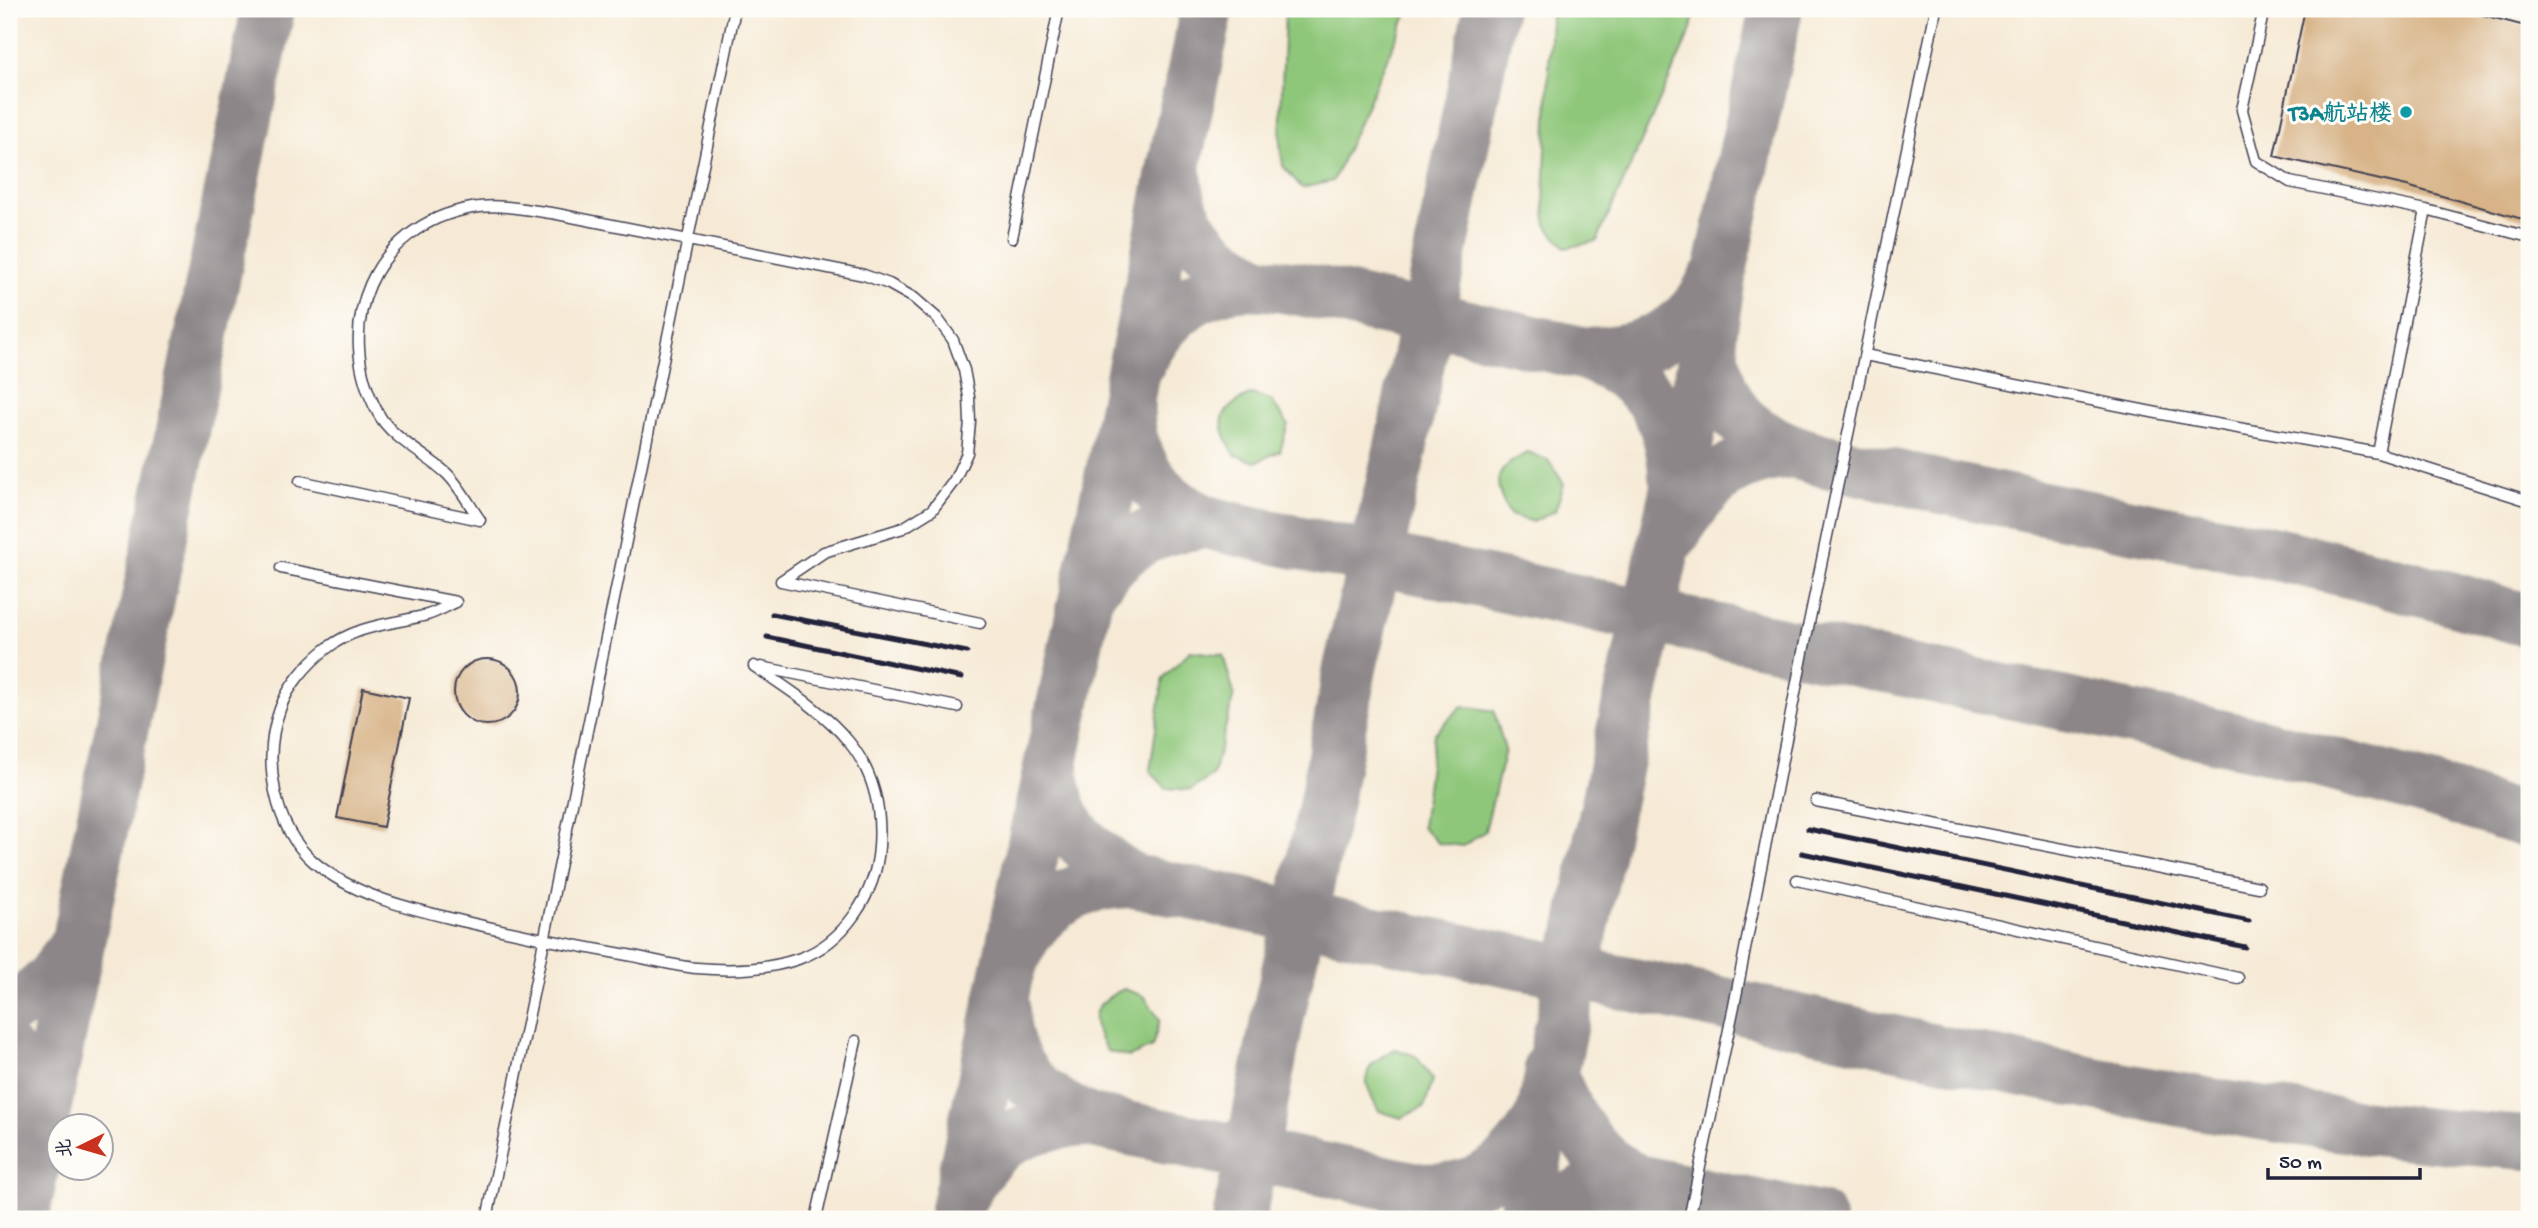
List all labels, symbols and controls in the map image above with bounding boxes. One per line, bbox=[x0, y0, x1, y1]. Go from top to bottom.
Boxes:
place label: T3A航站楼 bbox=[2287, 101, 2392, 129]
marker: T3A航站楼 bbox=[2398, 104, 2414, 120]
north arrow bbox=[46, 1112, 116, 1182]
scale bar bbox=[2268, 1137, 2421, 1181]
text: 北 bbox=[54, 1138, 79, 1159]
text: 50 m bbox=[2279, 1152, 2322, 1177]

